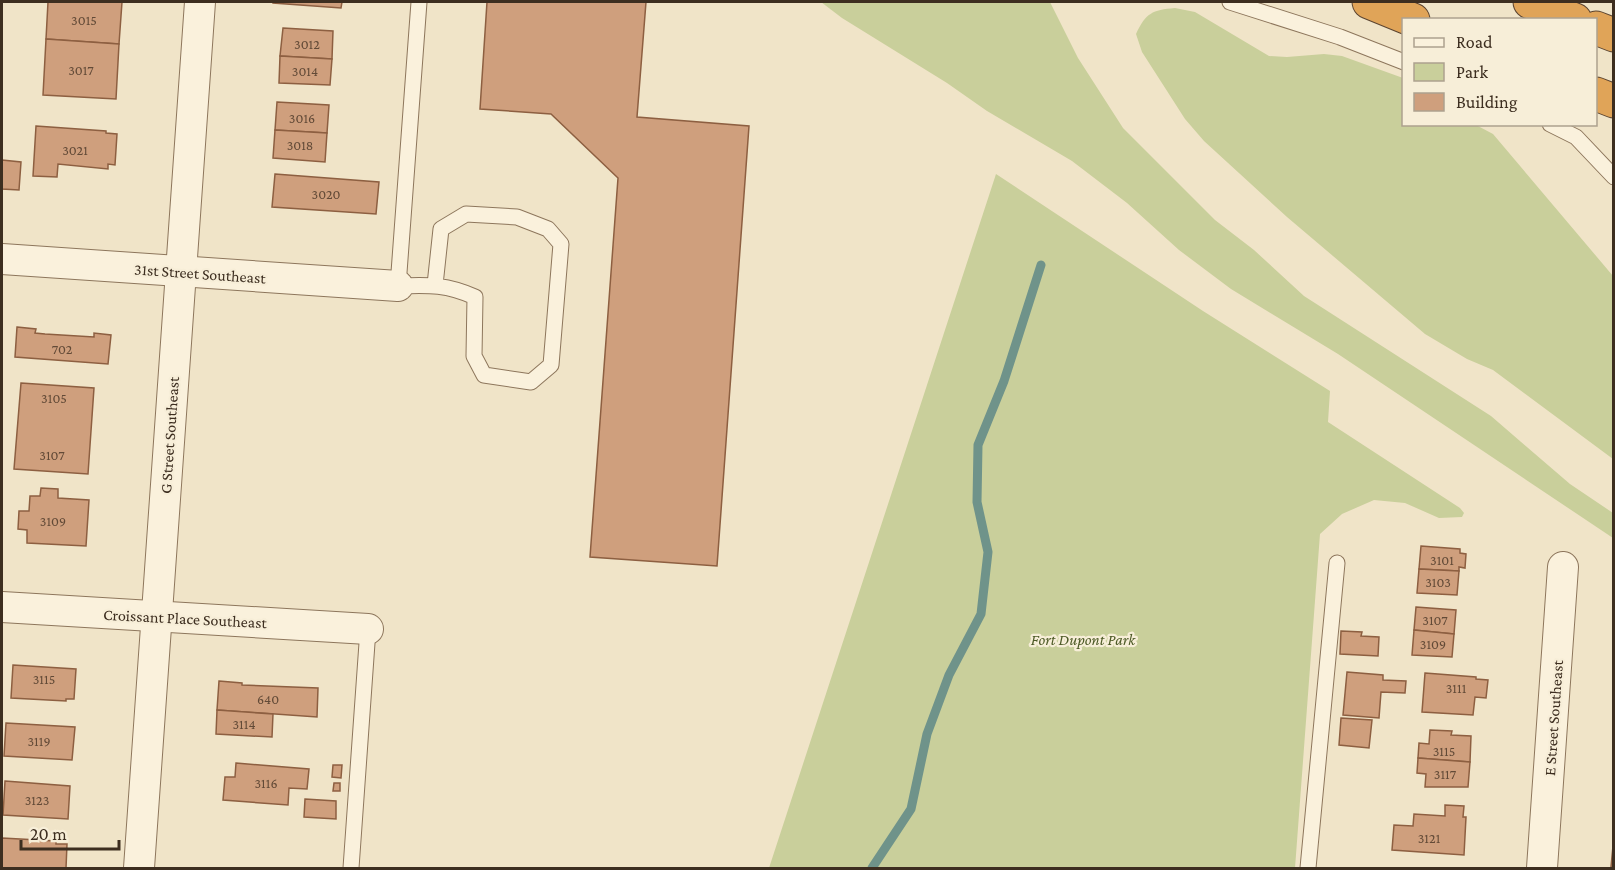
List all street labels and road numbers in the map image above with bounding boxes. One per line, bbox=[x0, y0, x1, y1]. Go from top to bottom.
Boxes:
street label: 31st Street Southeast bbox=[134, 260, 267, 287]
street label: G Street Southeast bbox=[157, 375, 182, 494]
street label: Croissant Place Southeast bbox=[103, 606, 268, 631]
street label: E Street Southeast bbox=[1541, 659, 1566, 776]

